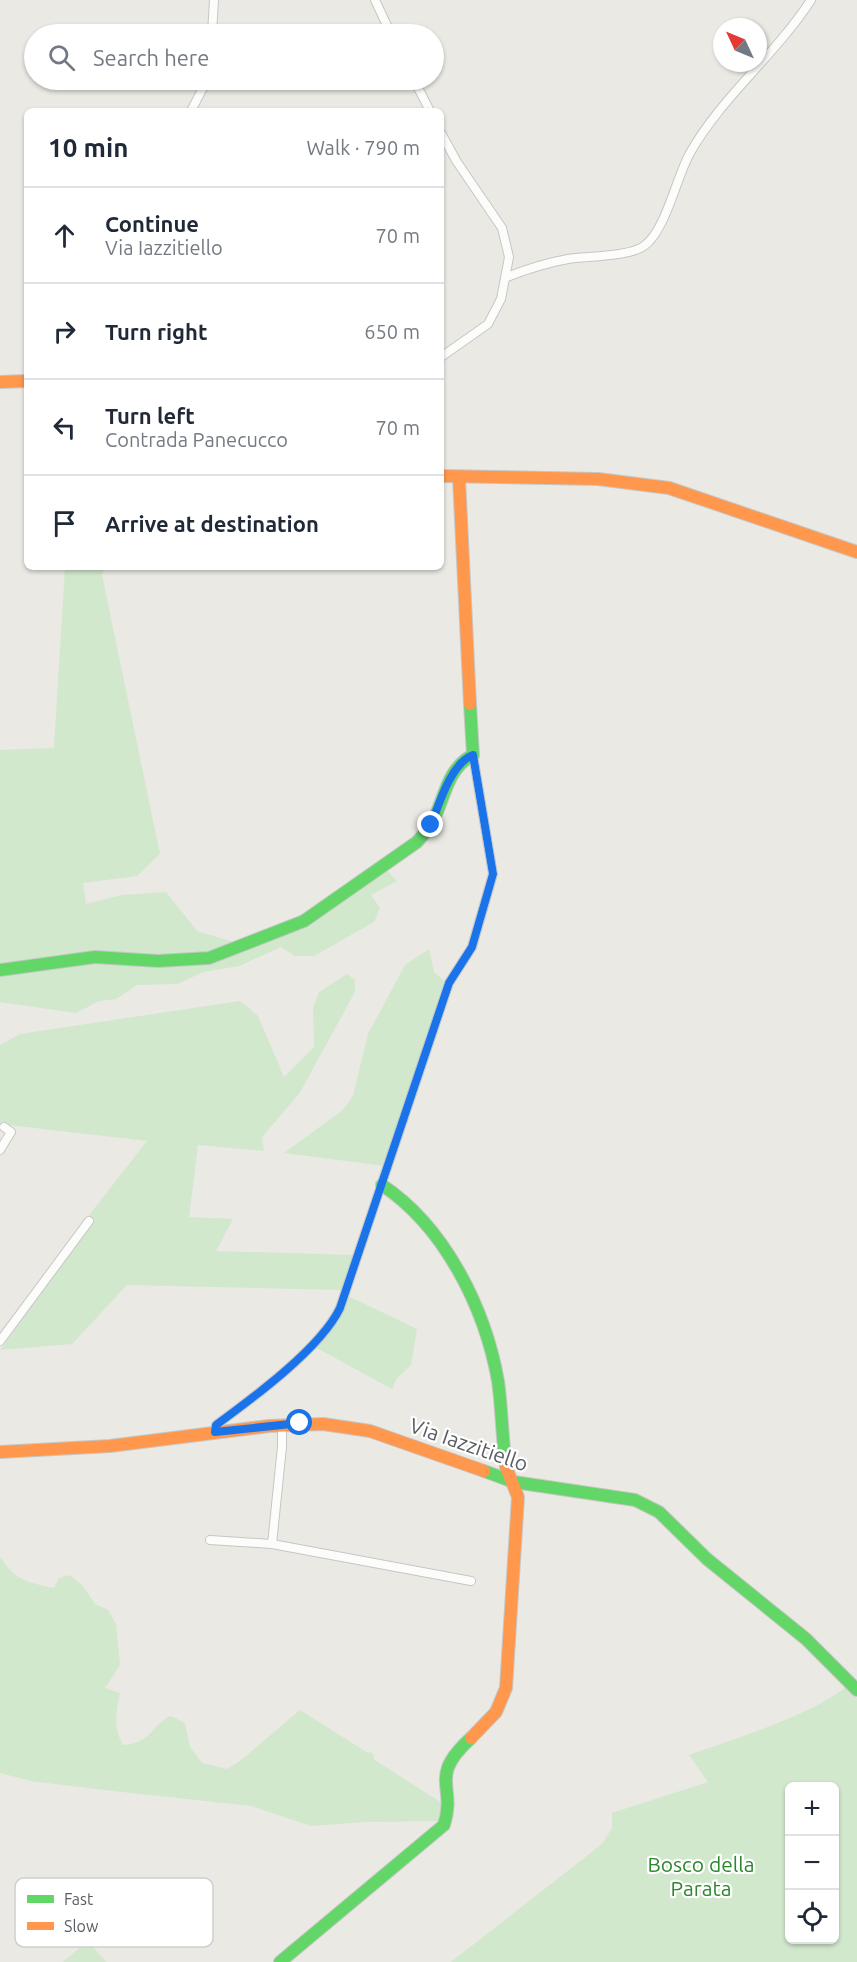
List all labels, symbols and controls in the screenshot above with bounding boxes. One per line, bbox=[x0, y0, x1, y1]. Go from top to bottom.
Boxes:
north arrow bbox=[713, 18, 767, 72]
search box bbox=[24, 24, 444, 90]
icon: search bbox=[45, 41, 78, 74]
text: Search here bbox=[93, 45, 209, 70]
text: 10 min bbox=[48, 133, 128, 162]
text: Walk · 790 m bbox=[307, 136, 420, 159]
text: Continue bbox=[105, 211, 199, 236]
icon: ahead bbox=[48, 219, 81, 252]
text: 70 m bbox=[376, 224, 420, 247]
text: Via Iazzitiello bbox=[105, 236, 223, 259]
icon: right bbox=[48, 315, 81, 348]
text: Turn right bbox=[105, 319, 207, 344]
text: 650 m bbox=[364, 320, 420, 343]
text: Turn left bbox=[105, 403, 195, 428]
icon: left bbox=[48, 411, 81, 444]
text: 70 m bbox=[376, 416, 420, 439]
text: Contrada Panecucco bbox=[105, 428, 288, 451]
icon: arrive bbox=[48, 507, 81, 540]
text: Arrive at destination bbox=[105, 511, 319, 536]
route end bbox=[417, 811, 443, 837]
route start bbox=[286, 1409, 312, 1435]
street label: Via Iazzitiello bbox=[407, 1413, 531, 1475]
map controls bbox=[785, 1782, 839, 1944]
button: + bbox=[785, 1782, 839, 1836]
button: − bbox=[785, 1836, 839, 1890]
park label: Bosco della Parata bbox=[647, 1852, 755, 1900]
legend bbox=[15, 1878, 213, 1947]
text: Fast bbox=[64, 1890, 94, 1908]
button: locate bbox=[785, 1890, 839, 1944]
text: Slow bbox=[64, 1917, 99, 1935]

